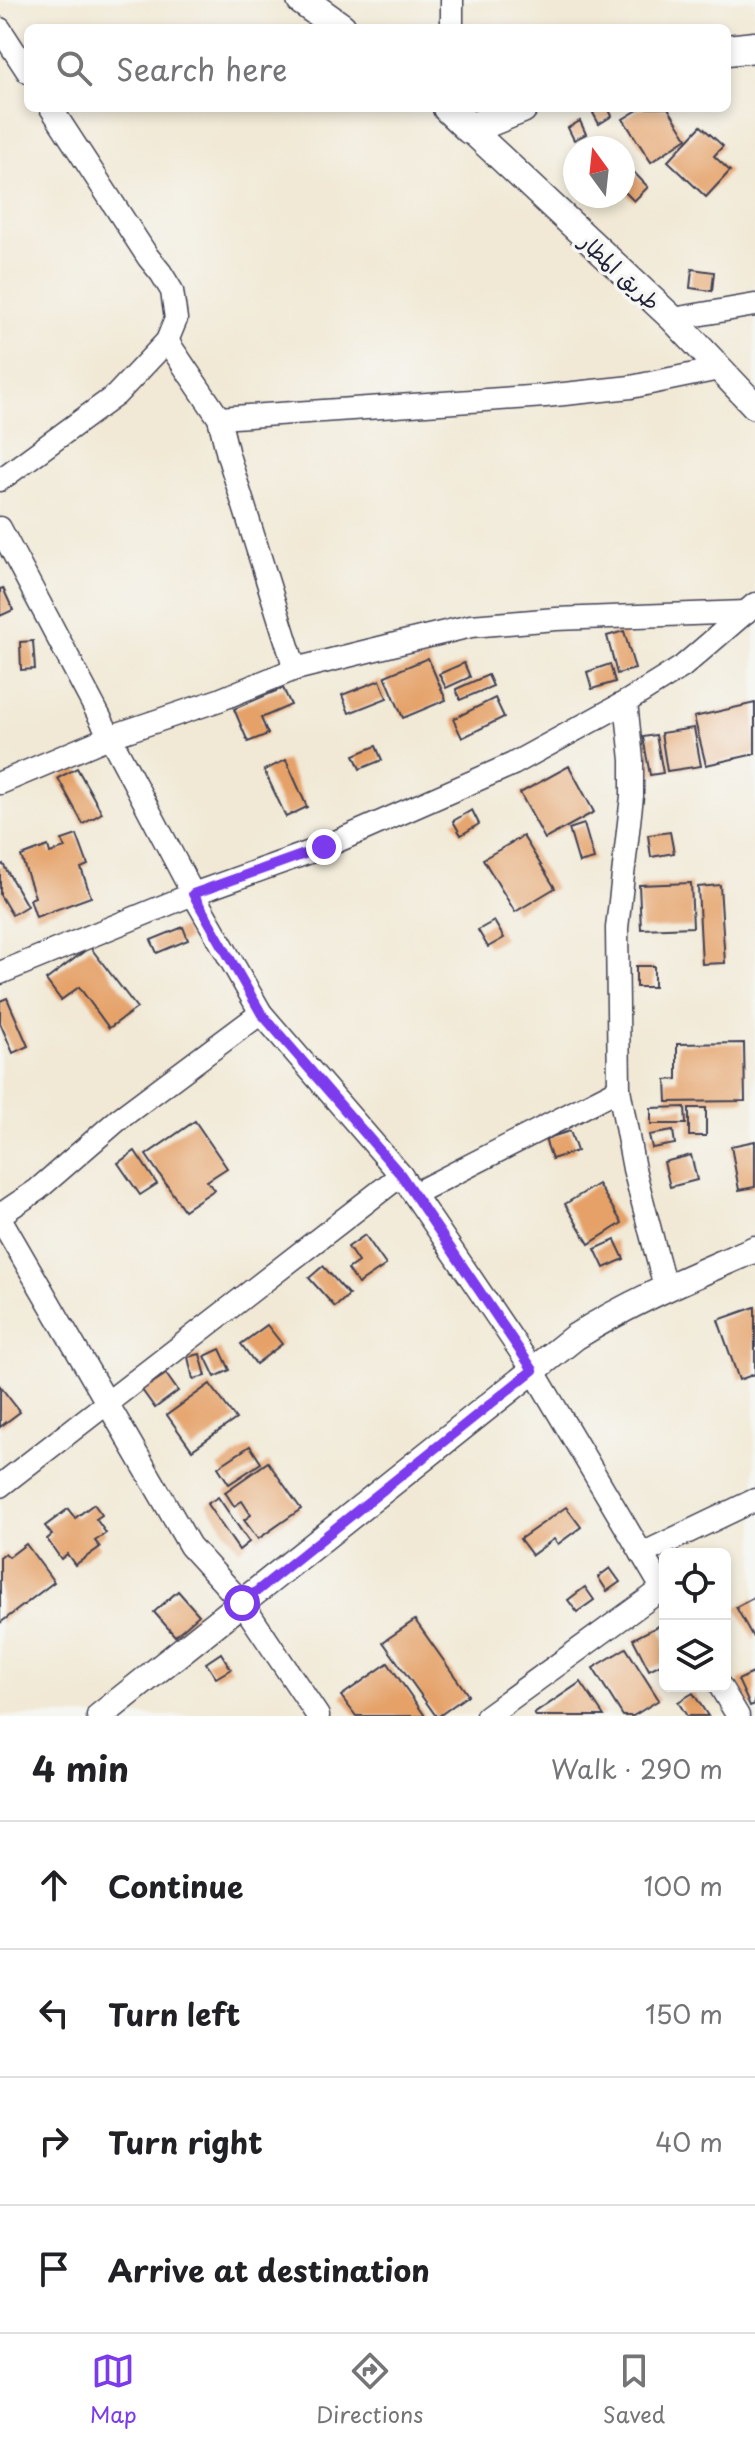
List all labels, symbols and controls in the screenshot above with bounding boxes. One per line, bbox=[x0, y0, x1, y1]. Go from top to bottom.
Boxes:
search box bbox=[24, 24, 731, 112]
icon: search bbox=[52, 46, 96, 90]
text: Search here bbox=[116, 46, 288, 91]
north arrow bbox=[563, 136, 635, 208]
street label: طريق المطار bbox=[572, 224, 669, 317]
route end bbox=[306, 829, 342, 865]
map controls bbox=[659, 1548, 731, 1692]
button: locate bbox=[659, 1548, 731, 1620]
route start bbox=[224, 1585, 260, 1621]
button: layers bbox=[659, 1620, 731, 1692]
text: 4 min bbox=[32, 1742, 129, 1794]
text: Walk · 290 m bbox=[551, 1749, 723, 1788]
icon: ahead bbox=[32, 1863, 76, 1907]
text: Continue bbox=[108, 1863, 243, 1908]
text: 100 m bbox=[643, 1866, 723, 1905]
icon: left bbox=[32, 1991, 76, 2035]
text: Turn left bbox=[108, 1991, 240, 2036]
text: 150 m bbox=[645, 1994, 723, 2033]
icon: right bbox=[32, 2119, 76, 2163]
text: Turn right bbox=[108, 2119, 263, 2164]
text: 40 m bbox=[655, 2122, 723, 2161]
icon: arrive bbox=[32, 2247, 76, 2291]
text: Arrive at destination bbox=[108, 2247, 430, 2292]
tab: Map bbox=[90, 2349, 137, 2430]
tab: Directions bbox=[316, 2349, 423, 2430]
tab: Saved bbox=[603, 2349, 665, 2430]

